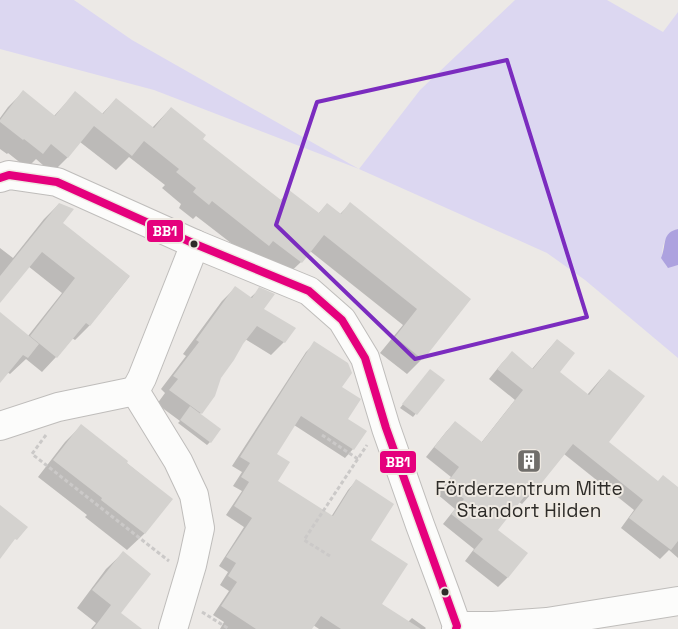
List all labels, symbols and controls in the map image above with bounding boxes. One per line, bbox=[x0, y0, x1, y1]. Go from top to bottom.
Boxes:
line badge: BB1 bbox=[146, 219, 184, 243]
text: BB1 bbox=[153, 222, 177, 240]
unlabelled marker bbox=[189, 239, 199, 249]
building icon: Förderzentrum Mitte Standort Hilden bbox=[516, 448, 542, 474]
line badge: BB1 bbox=[379, 450, 417, 474]
text: BB1 bbox=[386, 453, 410, 471]
place label: Förderzentrum Mitte Standort Hilden bbox=[435, 476, 623, 523]
unlabelled marker bbox=[440, 587, 450, 597]

